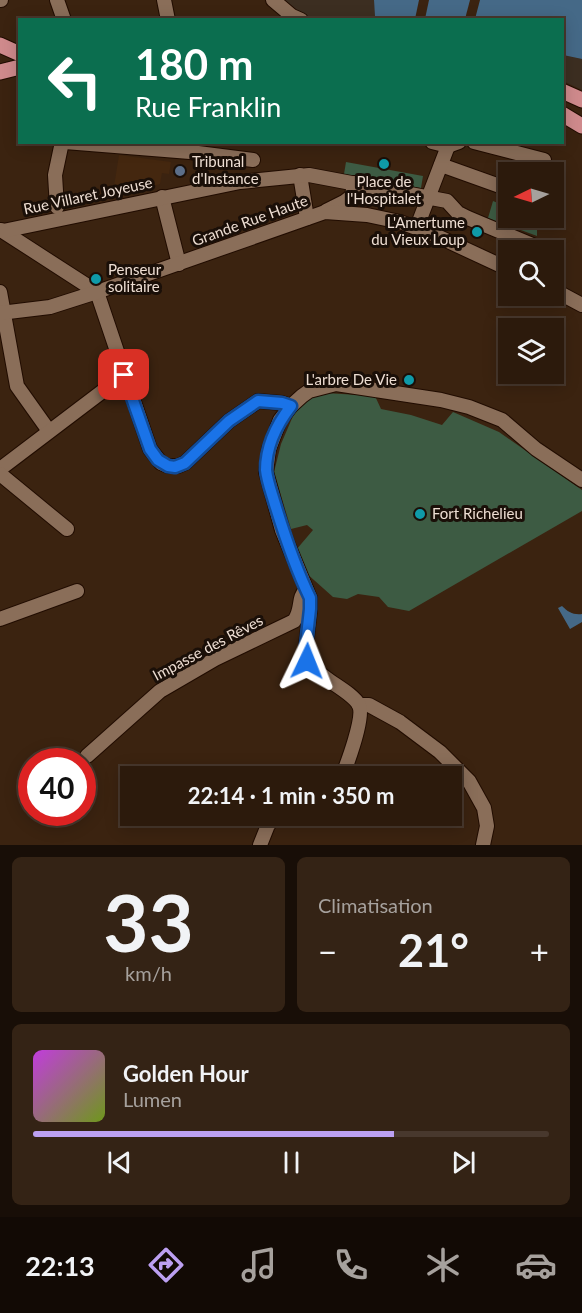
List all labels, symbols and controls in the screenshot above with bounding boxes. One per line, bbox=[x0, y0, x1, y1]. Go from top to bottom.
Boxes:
text: 180 m bbox=[135, 39, 253, 89]
icon: left bbox=[36, 42, 114, 120]
text: Rue Franklin bbox=[135, 90, 281, 123]
place label: Tribunal d'Instance bbox=[192, 152, 259, 187]
marker: Place de l'Hospitalet bbox=[377, 157, 391, 171]
north arrow bbox=[498, 162, 564, 228]
map controls bbox=[498, 162, 564, 384]
marker: Tribunal d'Instance bbox=[173, 164, 187, 178]
place label: Place de l'Hospitalet bbox=[347, 172, 422, 207]
street label: Rue Villaret Joyeuse bbox=[22, 173, 154, 217]
street label: Grande Rue Haute bbox=[189, 191, 310, 249]
place label: L'Amertume du Vieux Loup bbox=[371, 213, 465, 248]
marker: L'Amertume du Vieux Loup bbox=[470, 225, 484, 239]
button: search bbox=[498, 240, 564, 306]
place label: Penseur solitaire bbox=[108, 260, 162, 295]
marker: Penseur solitaire bbox=[89, 272, 103, 286]
button: layers bbox=[498, 318, 564, 384]
pin bbox=[98, 349, 149, 400]
icon: arrive bbox=[107, 358, 140, 391]
place label: L'arbre De Vie bbox=[306, 370, 397, 388]
marker: L'arbre De Vie bbox=[402, 373, 416, 387]
place label: Fort Richelieu bbox=[432, 504, 523, 522]
marker: Fort Richelieu bbox=[413, 507, 427, 521]
street label: Impasse des Rêves bbox=[149, 610, 266, 684]
position arrow bbox=[275, 629, 339, 693]
speed limit sign: 40 bbox=[18, 748, 96, 826]
text: 22:14 · 1 min · 350 m bbox=[188, 782, 394, 809]
text: 33 bbox=[103, 875, 194, 969]
text: Climatisation bbox=[318, 893, 433, 917]
text: 21° bbox=[398, 923, 469, 977]
text: − bbox=[318, 931, 337, 971]
text: + bbox=[530, 931, 549, 971]
text: km/h bbox=[125, 961, 172, 985]
text: Golden Hour bbox=[123, 1060, 249, 1087]
text: Lumen bbox=[123, 1087, 182, 1111]
icon: previous bbox=[103, 1146, 136, 1179]
icon: pause bbox=[275, 1146, 308, 1179]
icon: next bbox=[447, 1146, 480, 1179]
icon: directions bbox=[145, 1244, 187, 1286]
icon: music bbox=[238, 1244, 280, 1286]
icon: phone bbox=[330, 1244, 372, 1286]
icon: climate bbox=[422, 1244, 464, 1286]
icon: car bbox=[515, 1244, 557, 1286]
text: 22:13 bbox=[25, 1249, 95, 1282]

